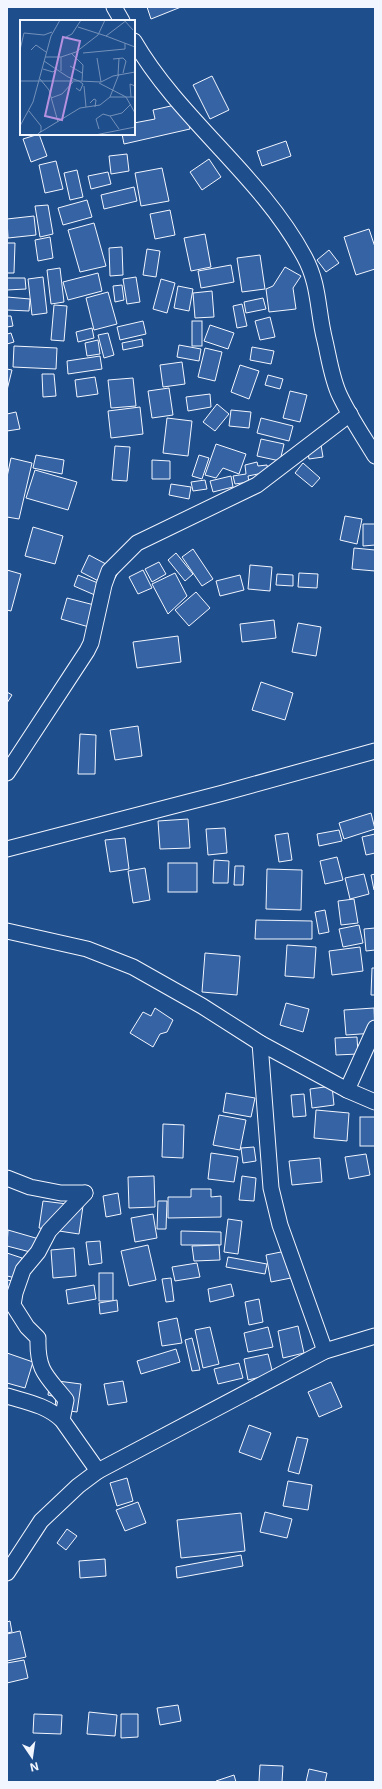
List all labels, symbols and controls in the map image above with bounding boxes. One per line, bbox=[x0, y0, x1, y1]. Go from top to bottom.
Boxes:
inset map bbox=[20, 20, 135, 135]
north arrow bbox=[12, 1737, 52, 1777]
text: N bbox=[29, 1759, 40, 1775]

